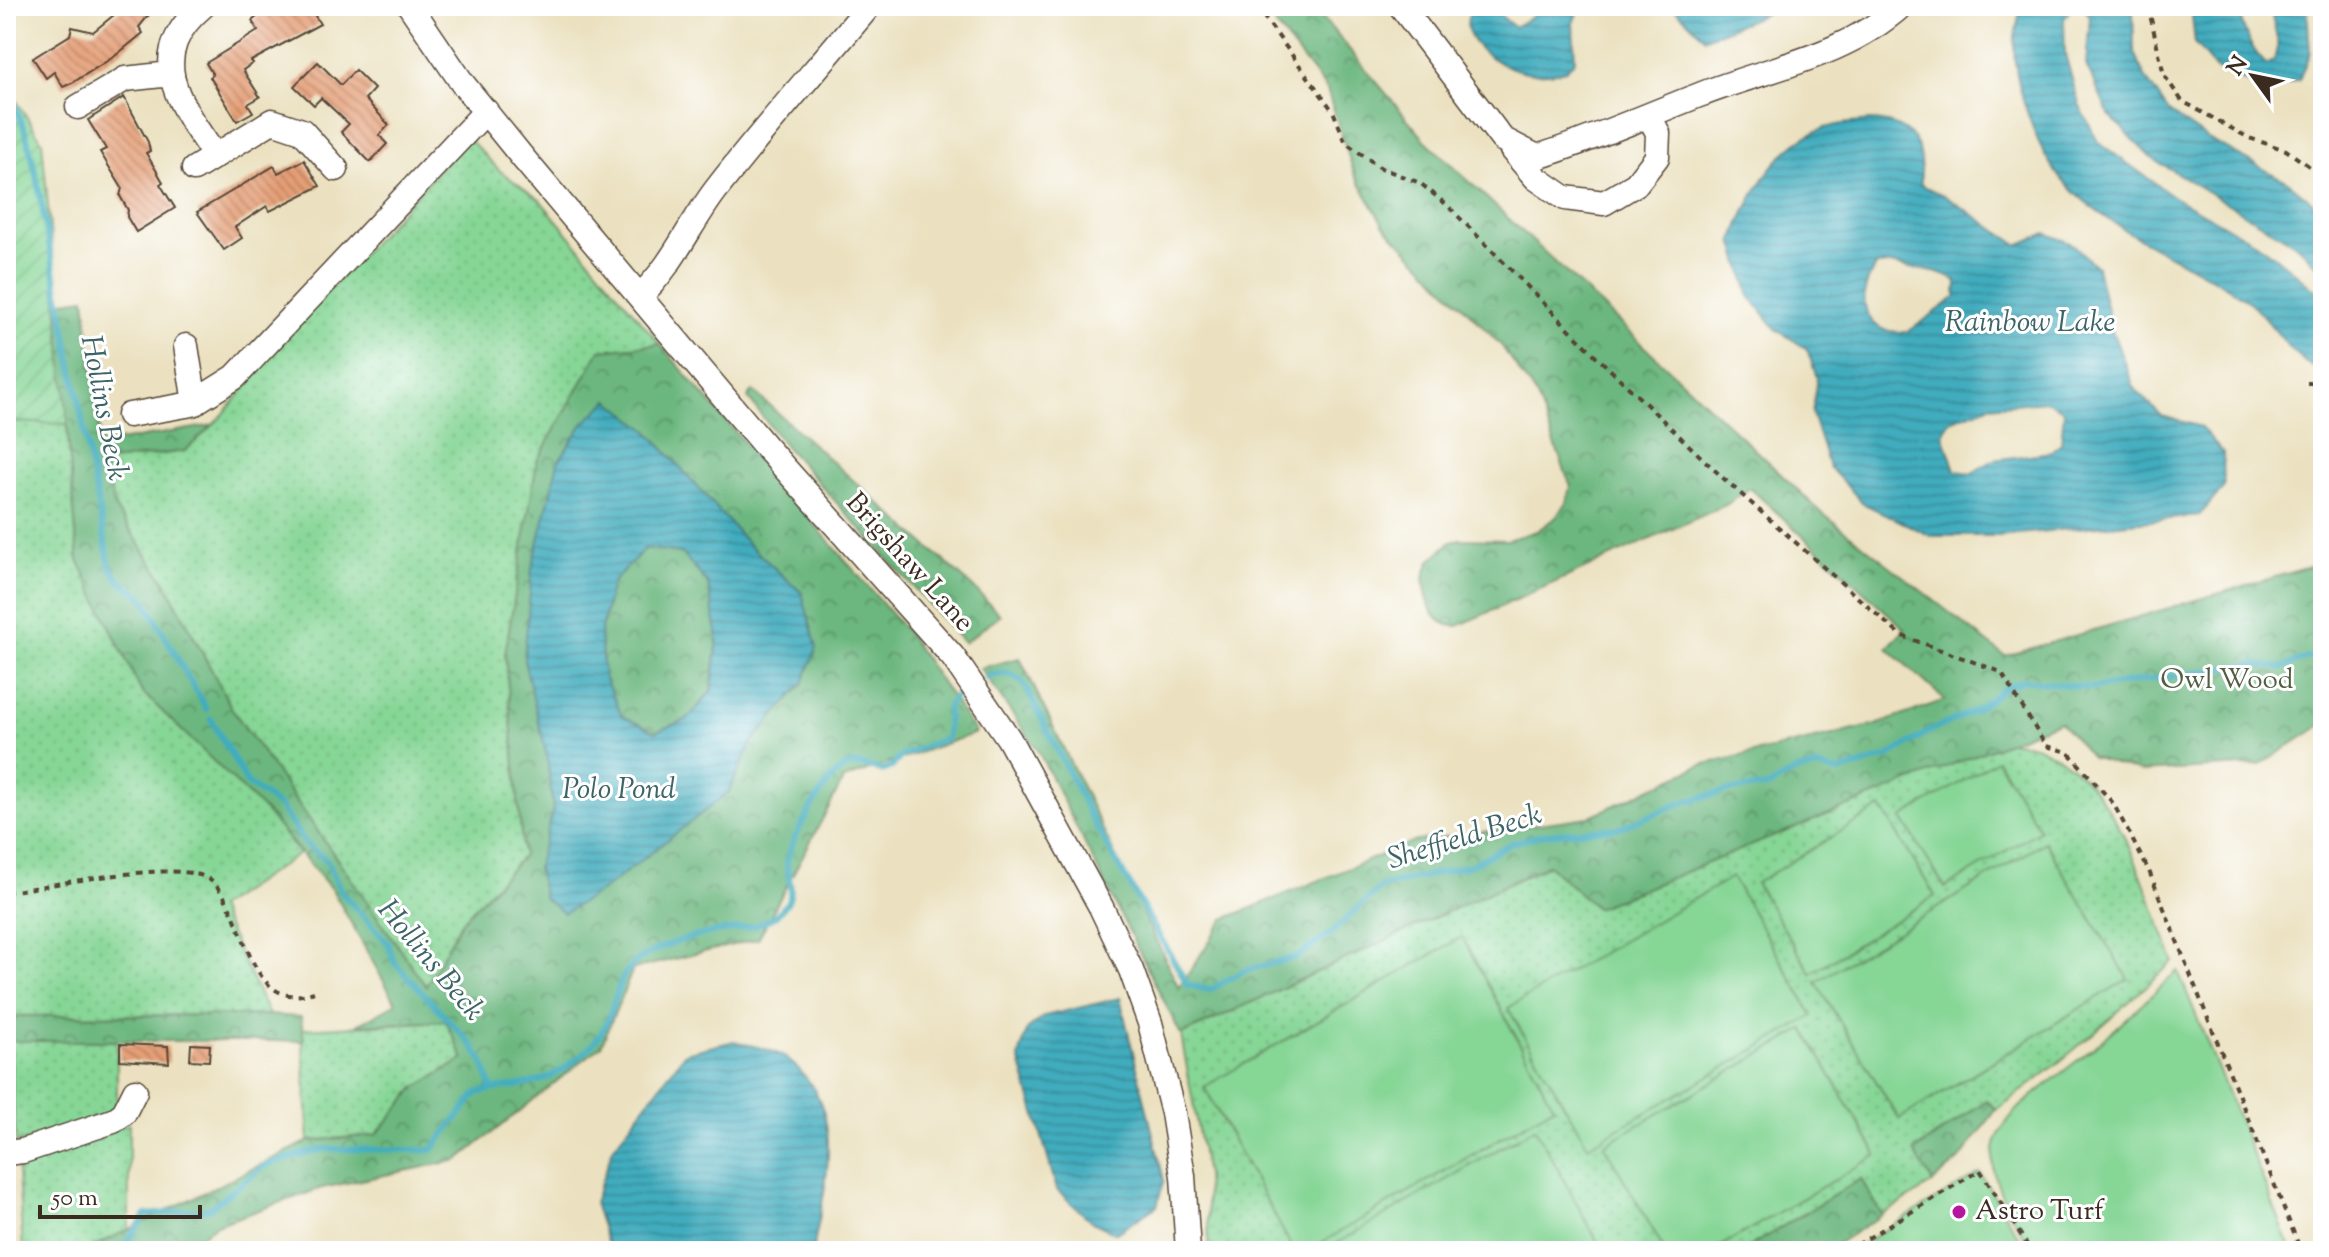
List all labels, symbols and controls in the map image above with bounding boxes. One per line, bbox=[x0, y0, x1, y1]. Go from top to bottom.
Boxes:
north arrow bbox=[2213, 36, 2293, 116]
text: N bbox=[2221, 50, 2257, 83]
water label: Rainbow Lake bbox=[1945, 302, 2115, 345]
water label: Hollins Beck bbox=[68, 332, 138, 484]
street label: Brigshaw Lane bbox=[835, 484, 983, 642]
park label: Owl Wood bbox=[2160, 661, 2294, 701]
water label: Polo Pond bbox=[562, 769, 676, 812]
water label: Sheffield Beck bbox=[1383, 794, 1547, 882]
water label: Hollins Beck bbox=[366, 891, 494, 1031]
scale bar bbox=[40, 1169, 200, 1219]
text: 50 m bbox=[50, 1182, 98, 1216]
place label: Astro Turf bbox=[1975, 1192, 2105, 1232]
marker: Astro Turf bbox=[1950, 1203, 1968, 1221]

